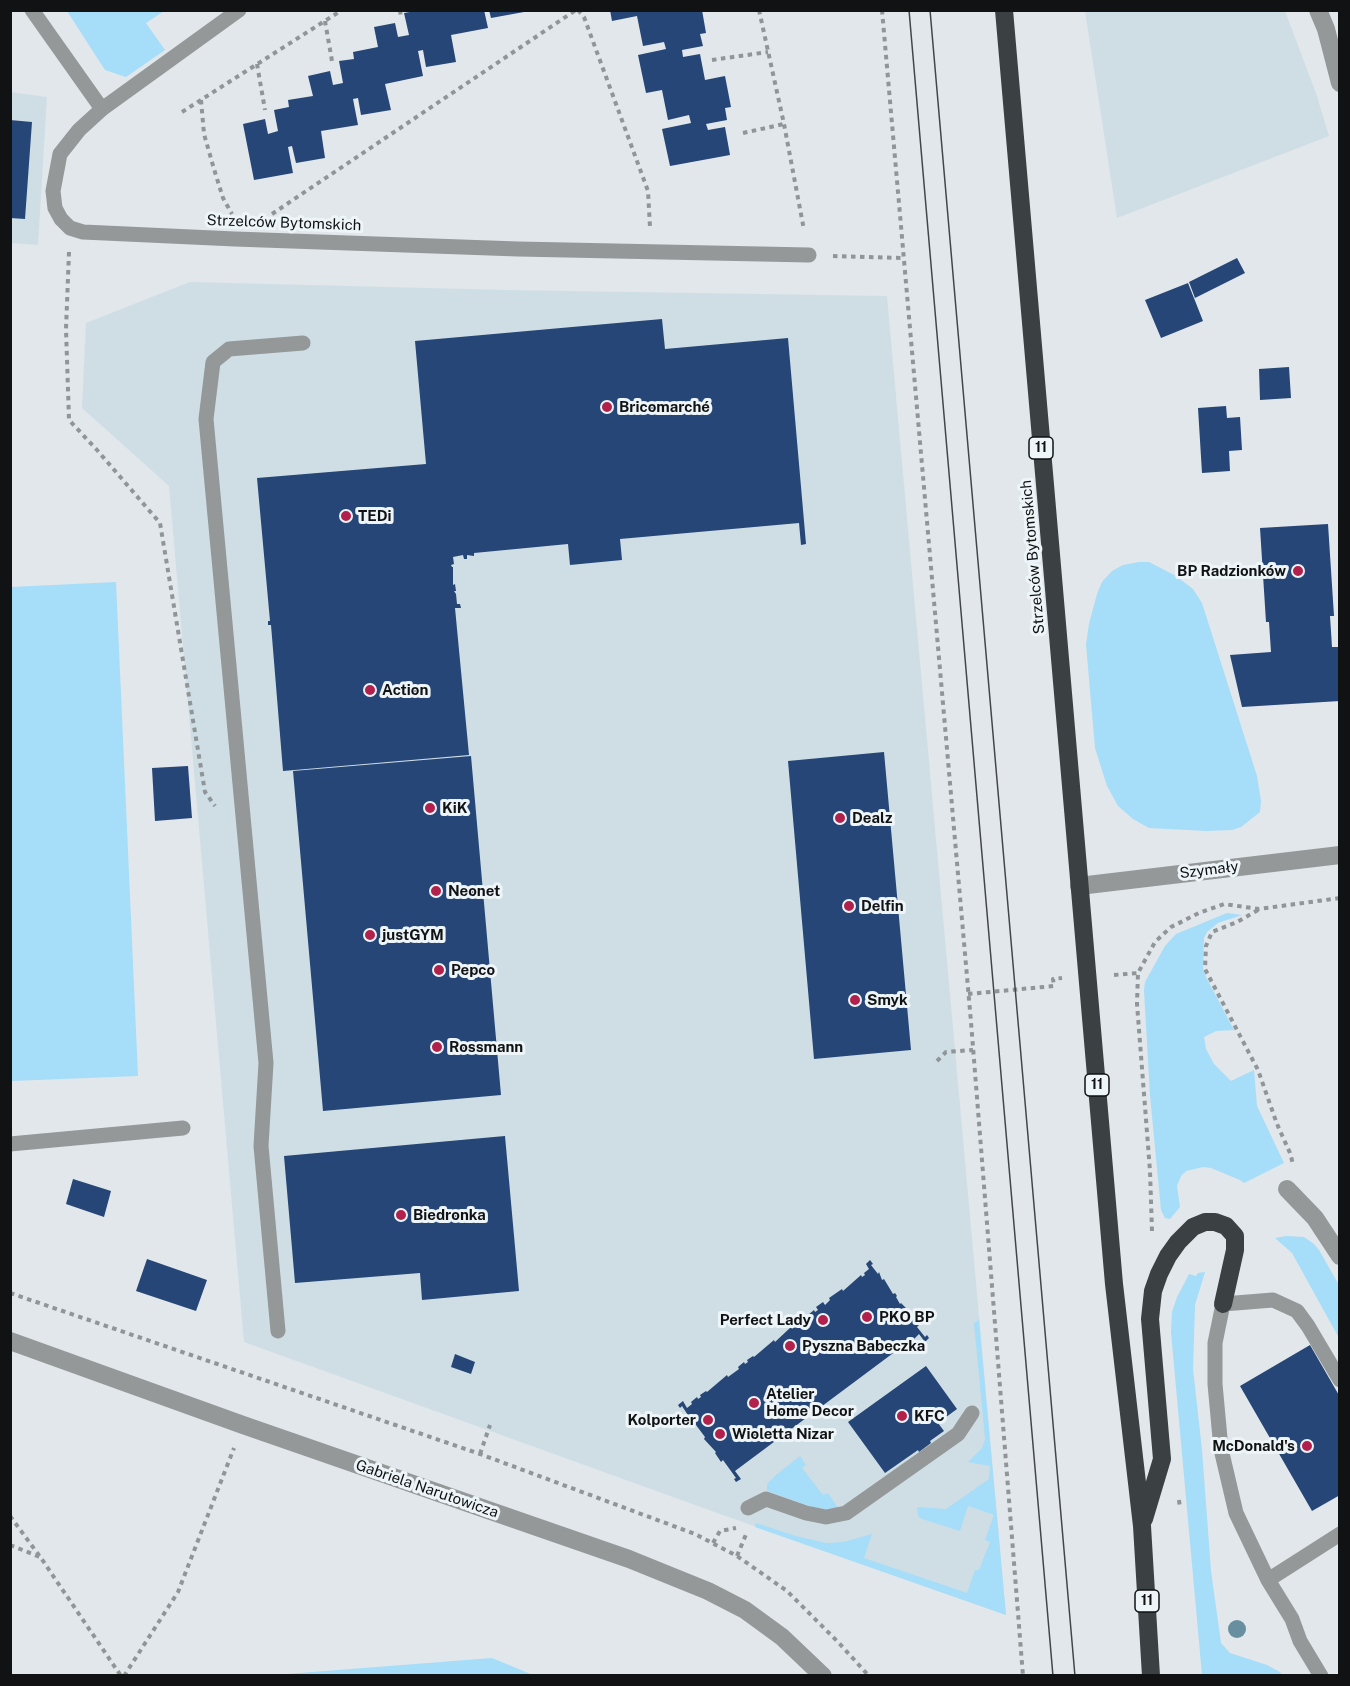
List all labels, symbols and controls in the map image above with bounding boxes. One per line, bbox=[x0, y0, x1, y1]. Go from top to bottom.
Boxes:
street label: Strzelców Bytomskich bbox=[206, 211, 362, 235]
place label: Bricomarché bbox=[619, 398, 710, 416]
marker: Bricomarché bbox=[600, 400, 614, 414]
road number: 11 bbox=[1029, 437, 1053, 459]
street label: Strzelców Bytomskich bbox=[1017, 479, 1049, 635]
place label: TEDi bbox=[358, 507, 392, 525]
marker: TEDi bbox=[339, 509, 353, 523]
place label: BP Radzionków bbox=[1177, 562, 1286, 580]
marker: BP Radzionków bbox=[1291, 564, 1305, 578]
place label: Action bbox=[382, 681, 428, 699]
marker: Action bbox=[363, 683, 377, 697]
place label: KiK bbox=[442, 799, 468, 817]
marker: KiK bbox=[423, 801, 437, 815]
place label: Dealz bbox=[852, 809, 892, 827]
marker: Dealz bbox=[833, 811, 847, 825]
street label: Szymały bbox=[1178, 857, 1240, 883]
place label: Neonet bbox=[448, 882, 500, 900]
marker: Neonet bbox=[429, 884, 443, 898]
place label: Delfin bbox=[861, 897, 904, 915]
marker: Delfin bbox=[842, 899, 856, 913]
place label: justGYM bbox=[382, 926, 444, 944]
marker: justGYM bbox=[363, 928, 377, 942]
place label: Pepco bbox=[451, 961, 495, 979]
marker: Pepco bbox=[432, 963, 446, 977]
place label: Smyk bbox=[867, 991, 908, 1009]
marker: Smyk bbox=[848, 993, 862, 1007]
place label: Rossmann bbox=[449, 1038, 523, 1056]
marker: Rossmann bbox=[430, 1040, 444, 1054]
road number: 11 bbox=[1085, 1074, 1109, 1096]
place label: Biedronka bbox=[413, 1206, 486, 1224]
marker: Biedronka bbox=[394, 1208, 408, 1222]
place label: PKO BP bbox=[879, 1308, 935, 1326]
marker: PKO BP bbox=[860, 1310, 874, 1324]
place label: Perfect Lady bbox=[720, 1311, 811, 1329]
marker: Perfect Lady bbox=[816, 1313, 830, 1327]
place label: Pyszna Babeczka bbox=[802, 1337, 925, 1355]
marker: Pyszna Babeczka bbox=[783, 1339, 797, 1353]
place label: Atelier Home Decor bbox=[766, 1385, 854, 1420]
marker: Atelier Home Decor bbox=[747, 1396, 761, 1410]
place label: KFC bbox=[914, 1407, 945, 1425]
marker: KFC bbox=[895, 1409, 909, 1423]
place label: Kolporter bbox=[628, 1411, 696, 1429]
marker: Kolporter bbox=[701, 1413, 715, 1427]
place label: Wioletta Nizar bbox=[732, 1425, 834, 1443]
marker: Wioletta Nizar bbox=[713, 1427, 727, 1441]
place label: McDonald's bbox=[1212, 1437, 1295, 1455]
marker: McDonald's bbox=[1300, 1439, 1314, 1453]
street label: Gabriela Narutowicza bbox=[353, 1456, 501, 1522]
road number: 11 bbox=[1135, 1590, 1159, 1612]

